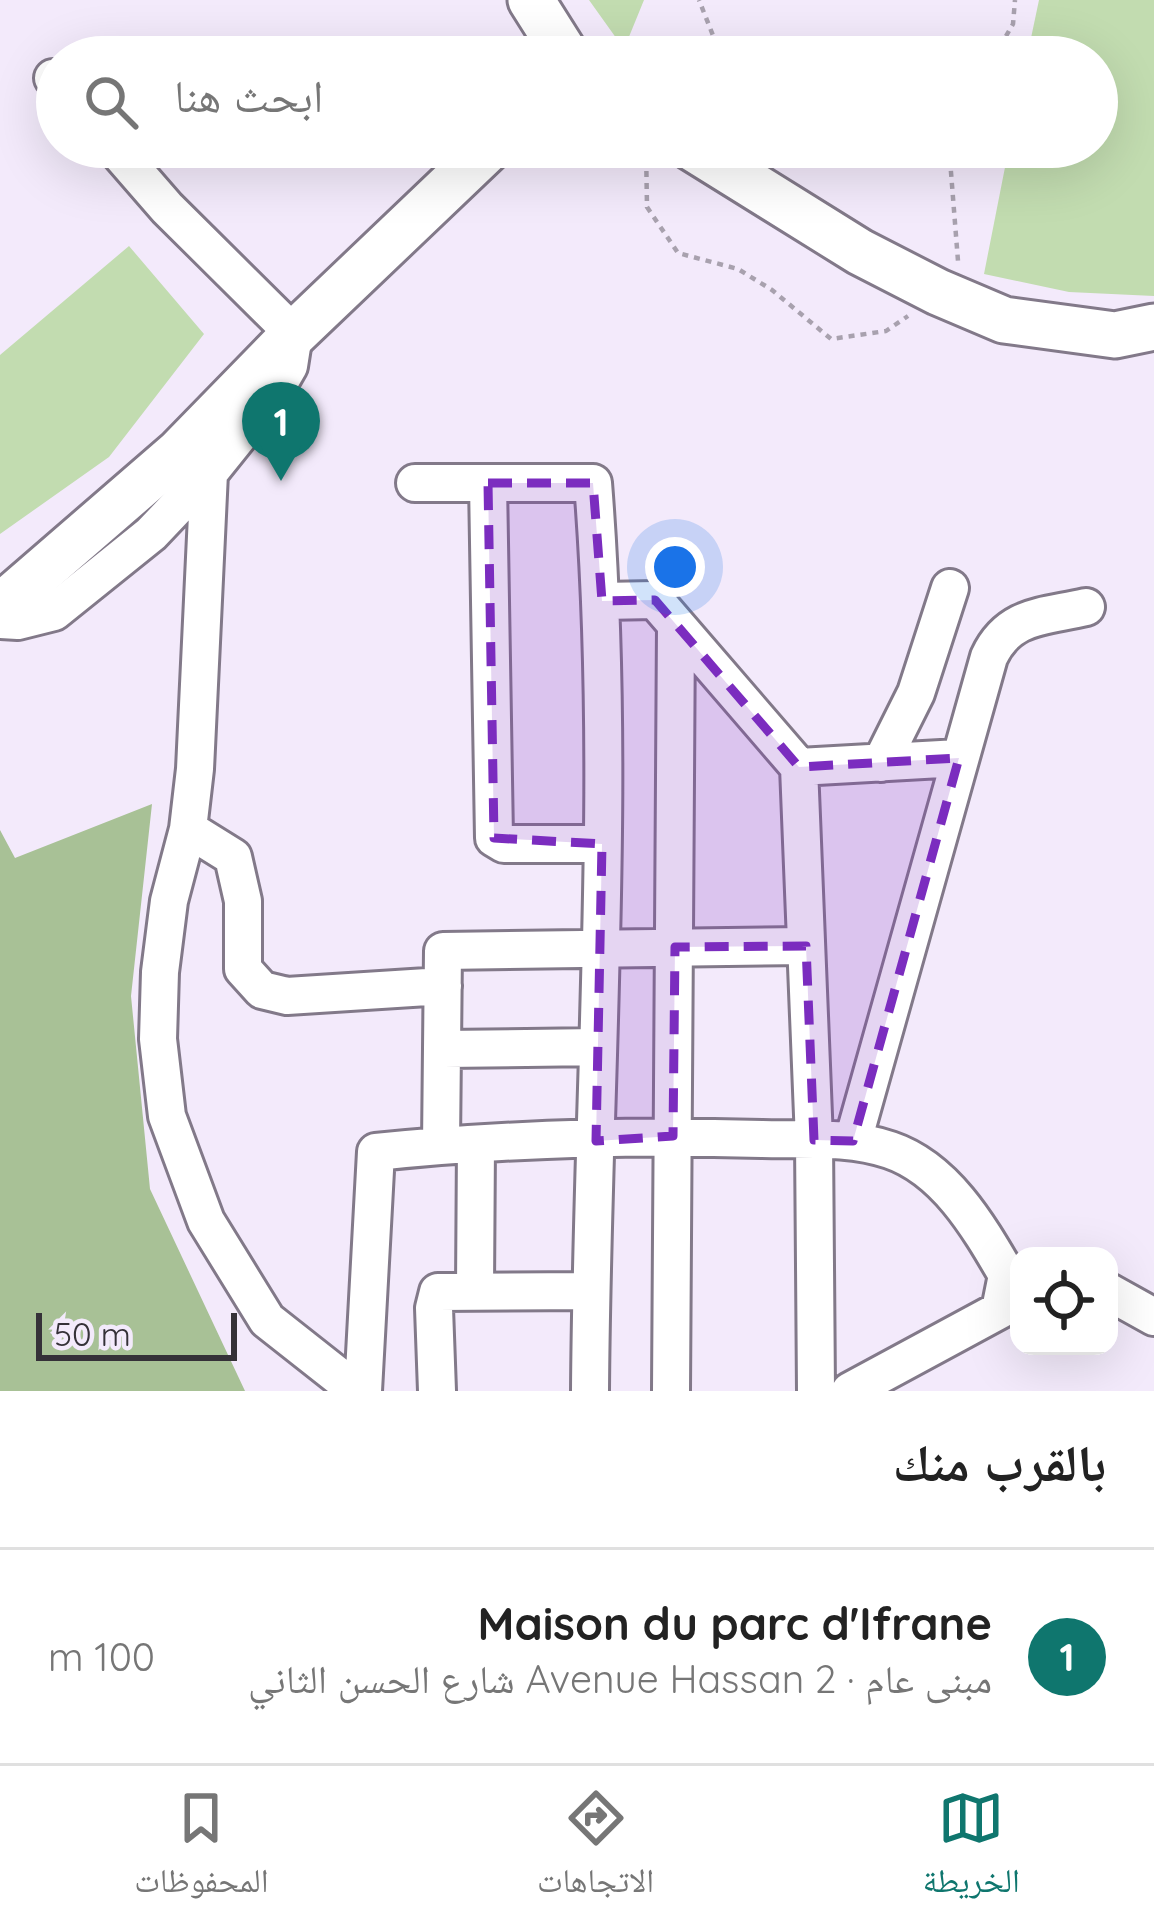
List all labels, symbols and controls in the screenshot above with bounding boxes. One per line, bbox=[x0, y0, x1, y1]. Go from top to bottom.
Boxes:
search box bbox=[36, 36, 1118, 168]
text: ابحث هنا bbox=[174, 67, 324, 123]
icon: search bbox=[78, 69, 144, 135]
pin: 1 bbox=[242, 382, 320, 481]
your location bbox=[645, 537, 705, 597]
map controls bbox=[1010, 1247, 1118, 1355]
button: locate bbox=[1010, 1247, 1118, 1355]
scale bar bbox=[36, 1307, 237, 1360]
text: 50 m bbox=[54, 1313, 131, 1354]
text: بالقرب منك bbox=[893, 1430, 1106, 1494]
text: Maison du parc d'Ifrane bbox=[478, 1595, 992, 1651]
text: 100 m bbox=[48, 1632, 155, 1681]
text: 1 bbox=[1059, 1632, 1075, 1681]
text: مبنى عام · Avenue Hassan 2 شارع الحسن الثاني bbox=[248, 1654, 992, 1703]
tab: المحفوظات bbox=[134, 1785, 269, 1913]
tab: الاتجاهات bbox=[537, 1785, 654, 1913]
tab: الخريطة bbox=[923, 1785, 1020, 1913]

